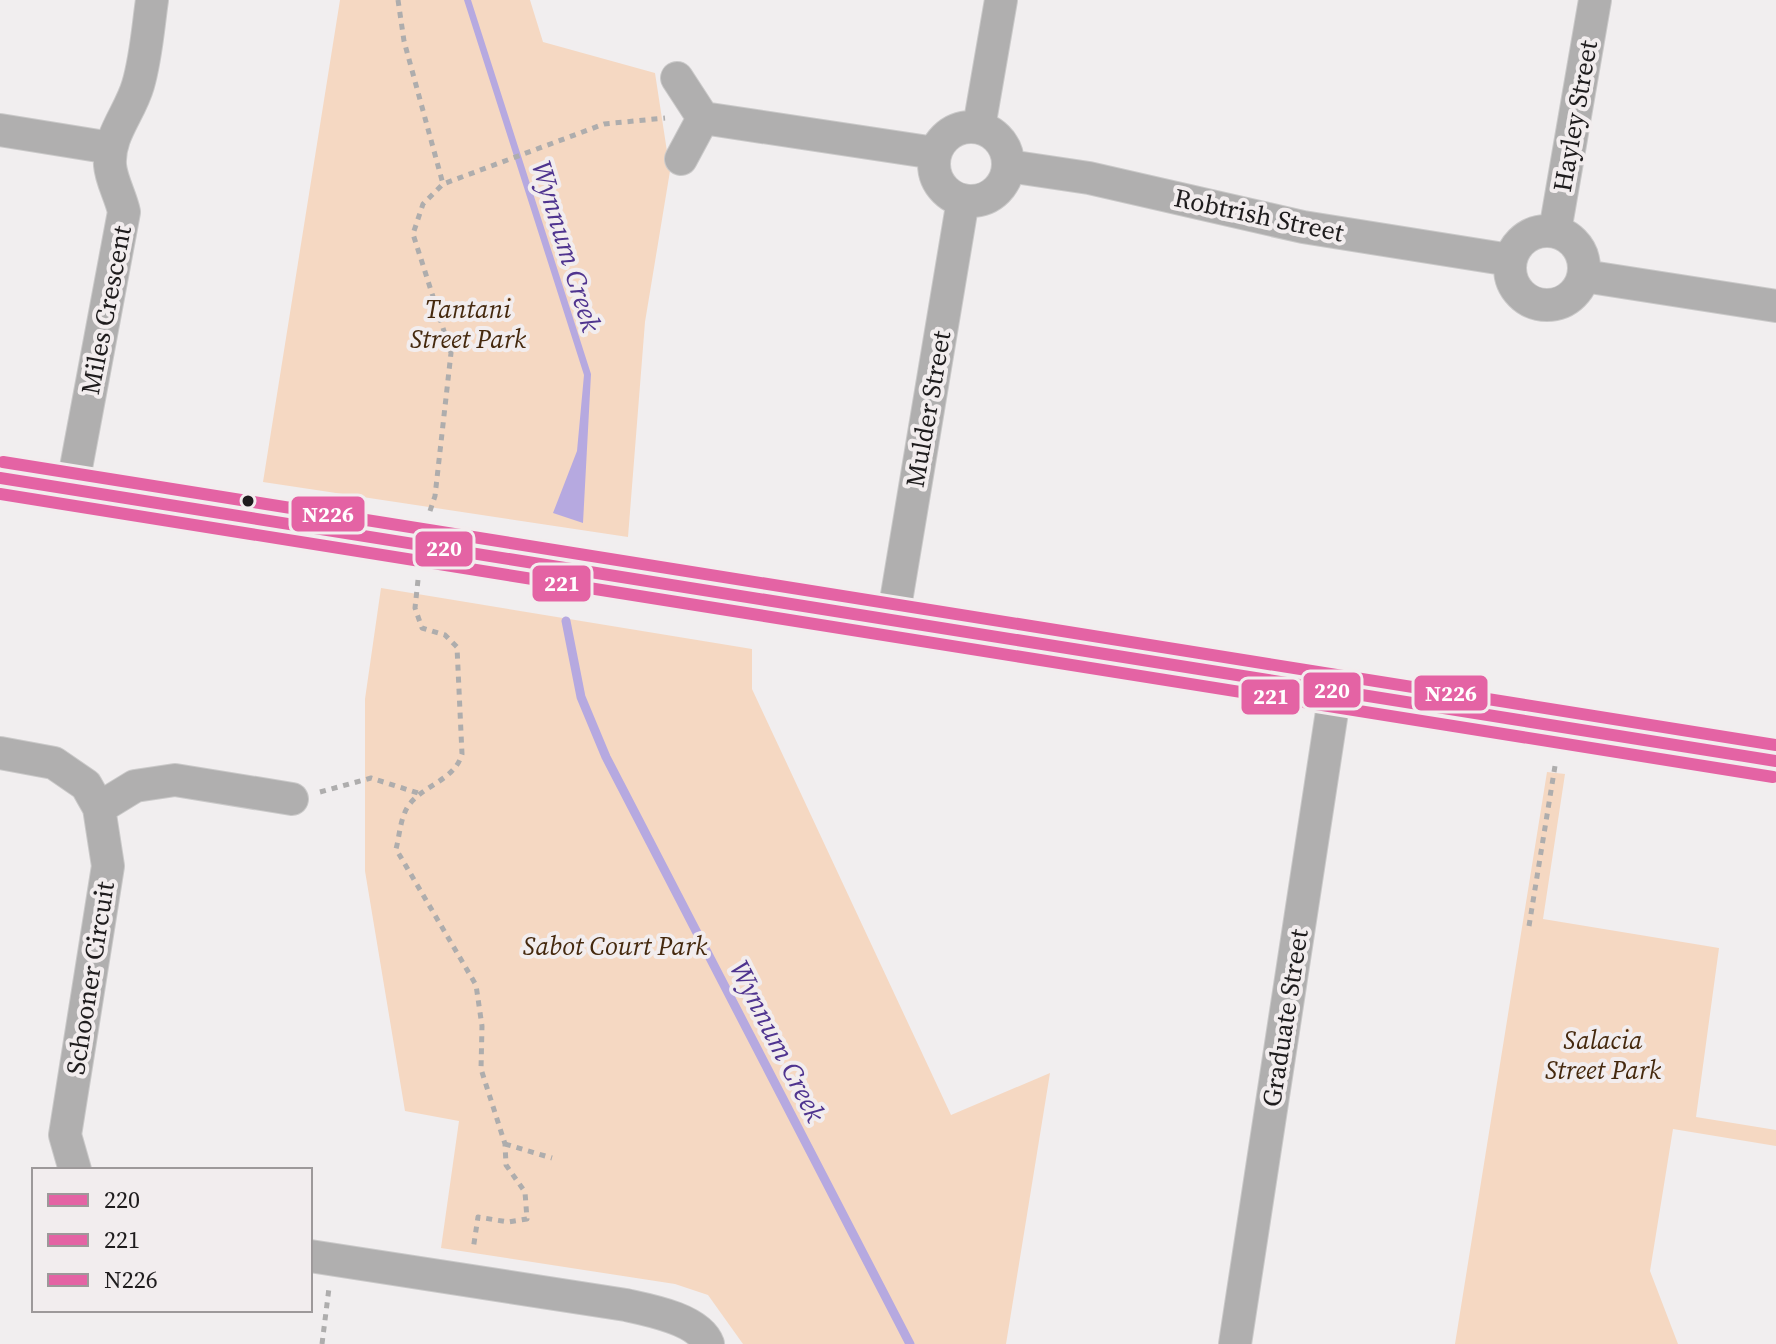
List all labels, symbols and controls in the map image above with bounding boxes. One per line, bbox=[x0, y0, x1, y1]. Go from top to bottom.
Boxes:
street label: Hayley Street bbox=[1544, 37, 1606, 194]
water label: Wynnum Creek bbox=[523, 156, 611, 337]
street label: Robtrish Street bbox=[1171, 179, 1348, 251]
street label: Miles Crescent bbox=[72, 222, 140, 397]
park label: Tantani Street Park bbox=[410, 291, 527, 357]
street label: Mulder Street bbox=[897, 328, 960, 490]
unlabelled marker bbox=[240, 493, 256, 509]
line badge: N226 bbox=[290, 495, 366, 533]
text: N226 bbox=[302, 499, 354, 529]
line badge: 220 bbox=[414, 530, 474, 568]
text: 220 bbox=[426, 533, 462, 563]
line badge: 221 bbox=[531, 564, 592, 603]
text: 221 bbox=[544, 568, 580, 598]
line badge: 220 bbox=[1302, 671, 1362, 709]
line badge: N226 bbox=[1413, 674, 1489, 712]
text: 220 bbox=[1314, 675, 1350, 705]
line badge: 221 bbox=[1240, 678, 1301, 716]
text: N226 bbox=[1425, 678, 1477, 708]
text: 221 bbox=[1253, 681, 1289, 711]
street label: Schooner Circuit bbox=[57, 878, 123, 1077]
street label: Graduate Street bbox=[1253, 926, 1317, 1109]
park label: Sabot Court Park bbox=[523, 928, 708, 964]
water label: Wynnum Creek bbox=[721, 954, 835, 1129]
park label: Salacia Street Park bbox=[1545, 1022, 1662, 1088]
legend bbox=[32, 1168, 312, 1312]
text: 220 bbox=[104, 1183, 140, 1216]
text: 221 bbox=[104, 1223, 140, 1256]
text: N226 bbox=[104, 1263, 158, 1296]

